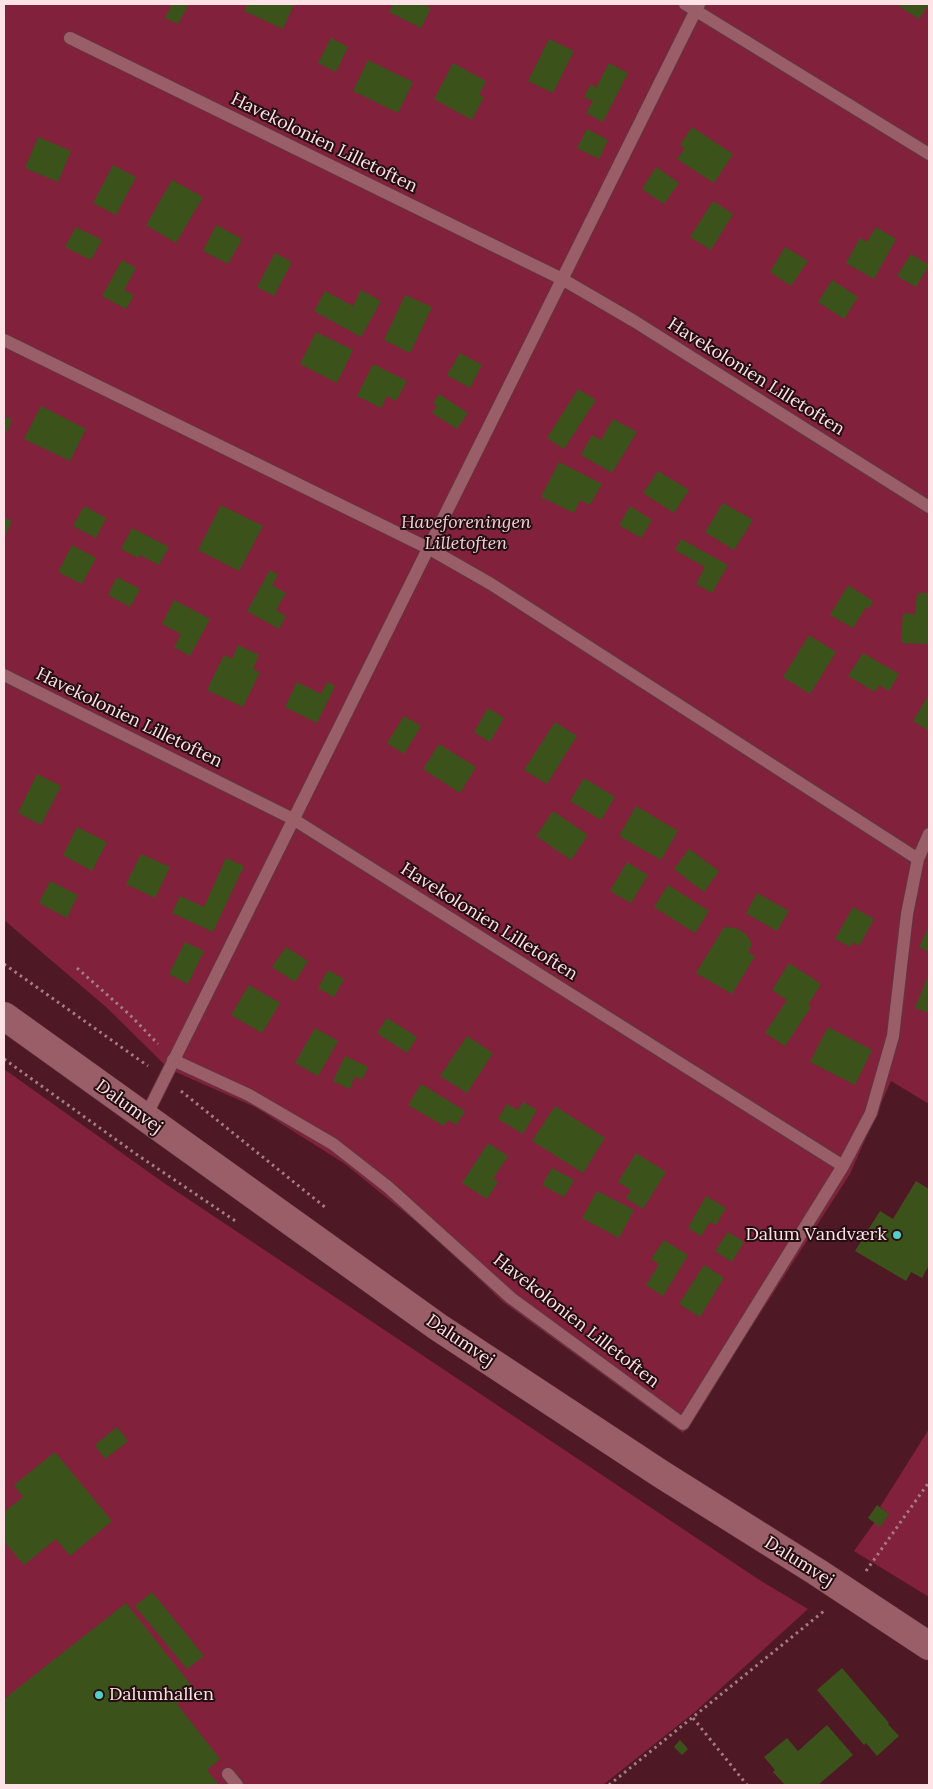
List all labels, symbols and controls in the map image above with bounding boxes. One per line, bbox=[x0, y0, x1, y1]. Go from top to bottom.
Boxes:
street label: Havekolonien Lilletoften bbox=[227, 88, 421, 198]
street label: Havekolonien Lilletoften bbox=[663, 314, 849, 440]
park label: Haveforeningen Lilletoften bbox=[401, 512, 531, 554]
street label: Havekolonien Lilletoften bbox=[32, 663, 226, 773]
street label: Havekolonien Lilletoften bbox=[396, 859, 582, 985]
street label: Dalumvej bbox=[91, 1075, 167, 1139]
place label: Dalum Vandværk bbox=[745, 1224, 887, 1246]
marker: Dalum Vandværk bbox=[891, 1229, 903, 1241]
street label: Havekolonien Lilletoften bbox=[489, 1249, 663, 1393]
street label: Dalumvej bbox=[422, 1310, 498, 1372]
street label: Dalumvej bbox=[760, 1532, 838, 1592]
place label: Dalumhallen bbox=[109, 1684, 214, 1706]
marker: Dalumhallen bbox=[93, 1689, 105, 1701]

